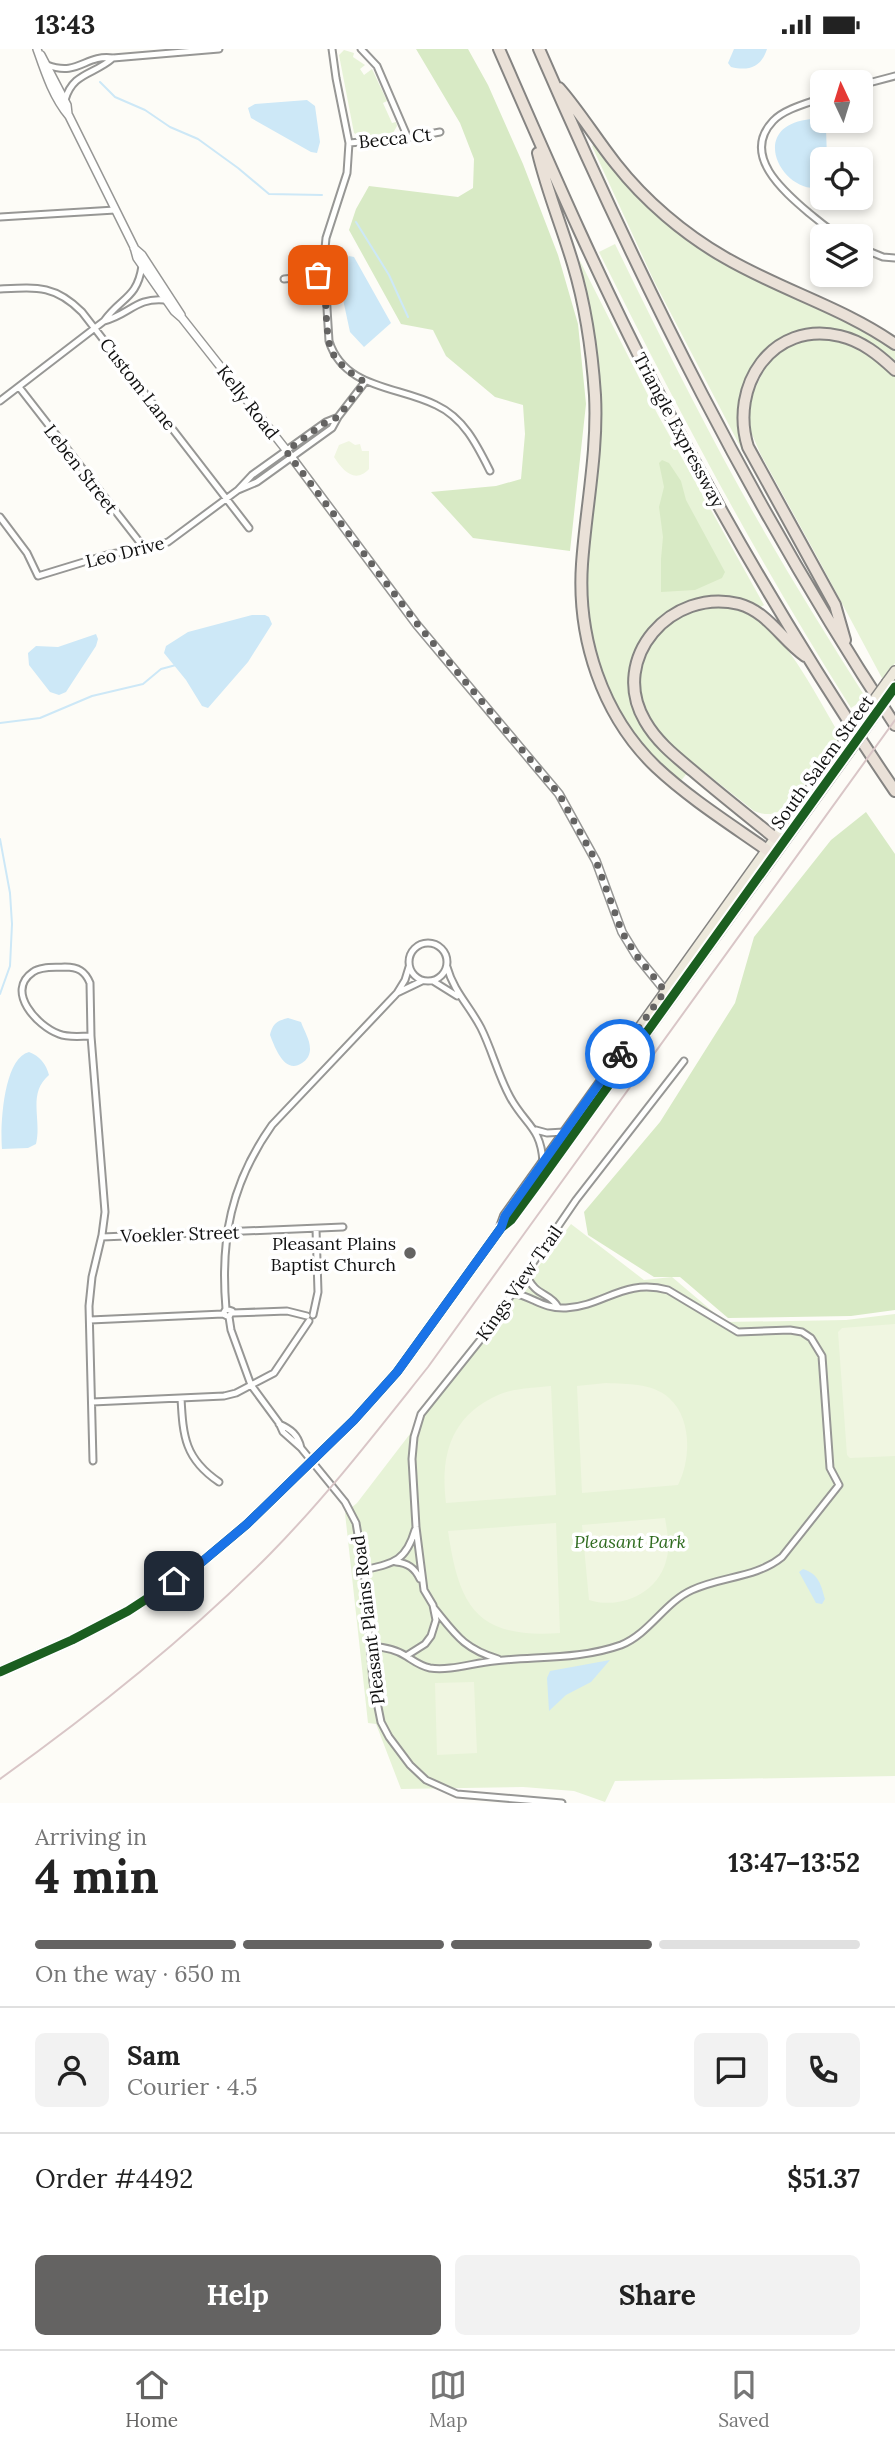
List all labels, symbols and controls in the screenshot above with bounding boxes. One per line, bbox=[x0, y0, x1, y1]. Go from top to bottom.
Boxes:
text: 13:43 bbox=[35, 8, 95, 41]
north arrow bbox=[810, 70, 873, 133]
map controls bbox=[810, 70, 873, 287]
street label: Becca Ct bbox=[357, 123, 433, 153]
button: locate bbox=[810, 147, 873, 210]
button: layers bbox=[810, 224, 873, 287]
pin bbox=[288, 245, 348, 305]
icon: bag bbox=[299, 256, 337, 294]
street label: Custom Lane bbox=[95, 333, 181, 435]
street label: Triangle Expressway bbox=[628, 348, 730, 512]
street label: Kelly Road bbox=[212, 360, 284, 444]
street label: Leben Street bbox=[39, 420, 123, 518]
street label: Leo Drive bbox=[83, 531, 167, 573]
street label: South Salem Street bbox=[766, 691, 878, 833]
courier bbox=[585, 1019, 655, 1089]
icon: bike bbox=[601, 1035, 639, 1073]
street label: Voekler Street bbox=[119, 1220, 240, 1248]
street label: Kings View Trail bbox=[471, 1221, 567, 1345]
place label: Pleasant Plains Baptist Church bbox=[271, 1232, 396, 1276]
marker: Pleasant Plains Baptist Church bbox=[402, 1245, 418, 1261]
park label: Pleasant Park bbox=[574, 1530, 686, 1553]
street label: Pleasant Plains Road bbox=[346, 1534, 390, 1706]
pin bbox=[144, 1551, 204, 1611]
icon: home bbox=[155, 1562, 193, 1600]
text: Arriving in bbox=[35, 1822, 147, 1851]
text: 13:47–13:52 bbox=[728, 1846, 860, 1879]
text: 4 min bbox=[35, 1847, 159, 1906]
text: On the way · 650 m bbox=[35, 1959, 241, 1988]
button: person bbox=[35, 2033, 109, 2107]
button: chat bbox=[694, 2033, 768, 2107]
button: phone bbox=[786, 2033, 860, 2107]
text: Sam bbox=[127, 2039, 180, 2072]
text: Courier · 4.5 bbox=[127, 2072, 258, 2101]
text: Order #4492 bbox=[35, 2162, 193, 2195]
text: $51.37 bbox=[787, 2162, 860, 2195]
button: Help bbox=[35, 2255, 441, 2335]
button: Share bbox=[455, 2255, 860, 2335]
tab: Home bbox=[125, 2366, 178, 2432]
tab: Map bbox=[429, 2366, 467, 2432]
tab: Saved bbox=[718, 2366, 770, 2432]

